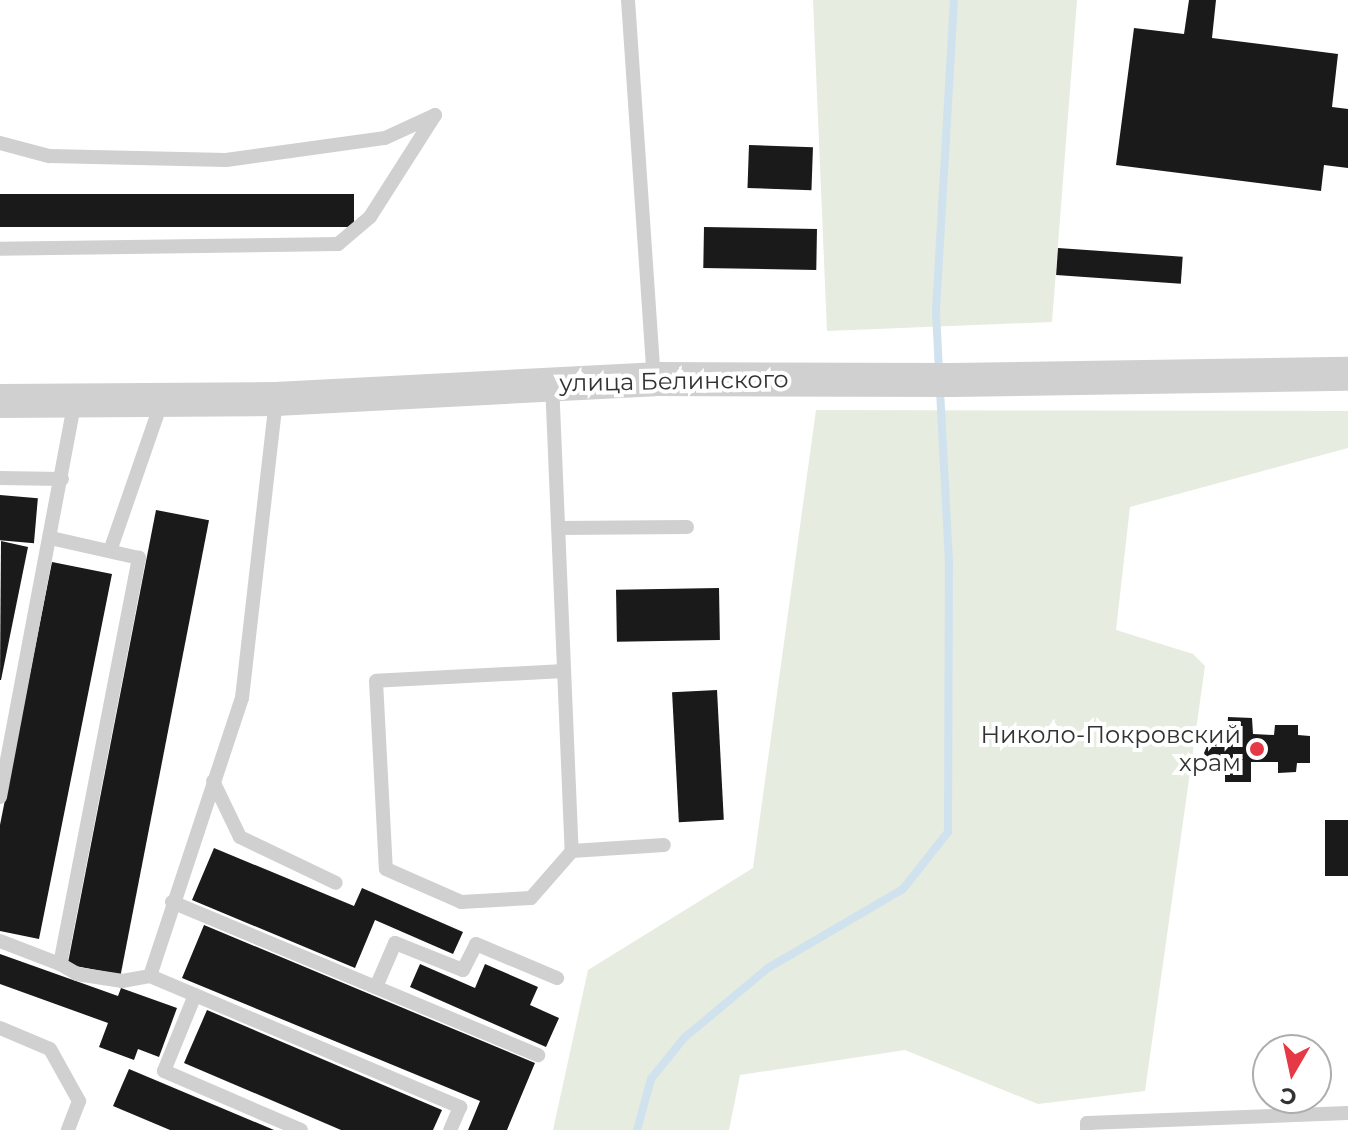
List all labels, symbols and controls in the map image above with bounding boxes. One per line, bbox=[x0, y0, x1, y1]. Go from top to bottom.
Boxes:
street label: улица Белинского bbox=[559, 365, 789, 397]
place label: Николо-Покровский храм bbox=[980, 721, 1241, 777]
marker: Николо-Покровский храм bbox=[1248, 740, 1266, 758]
north arrow bbox=[1252, 1034, 1332, 1114]
text: С bbox=[1278, 1082, 1298, 1111]

